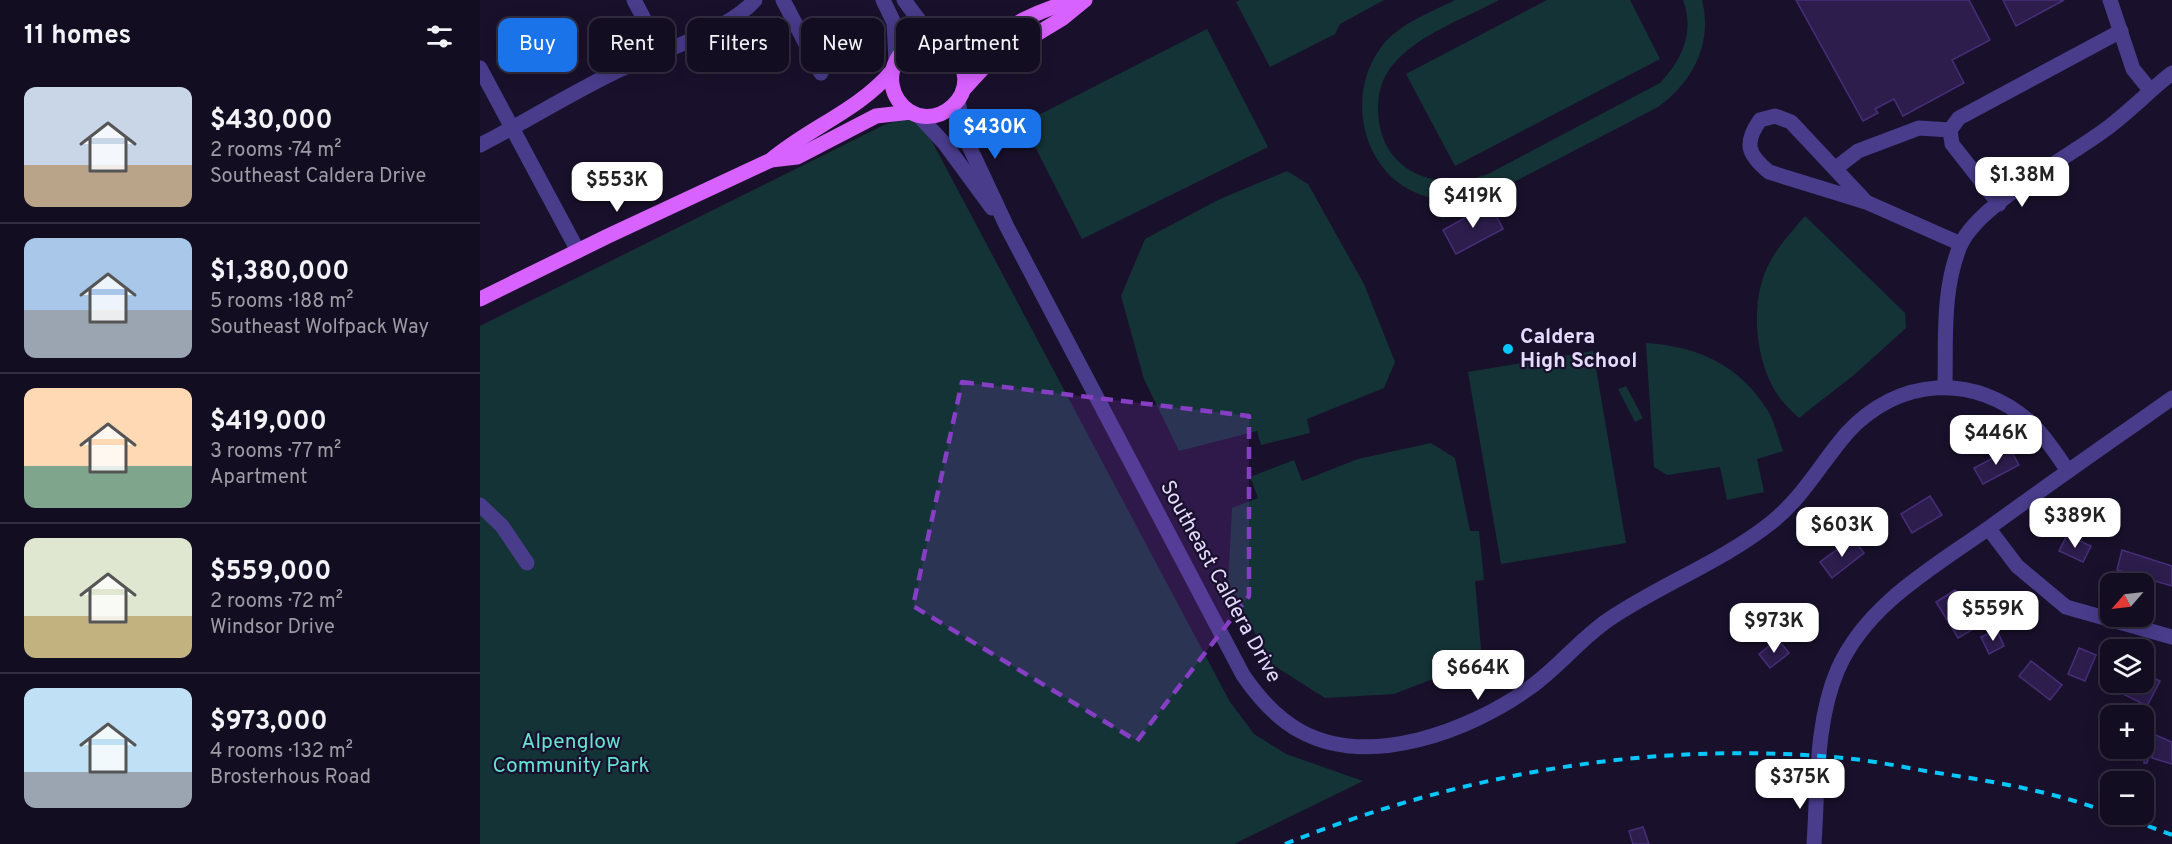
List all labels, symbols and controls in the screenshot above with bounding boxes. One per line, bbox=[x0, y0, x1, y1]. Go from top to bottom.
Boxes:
chip: Buy bbox=[498, 18, 577, 72]
chip: Rent bbox=[589, 18, 675, 72]
chip: Filters bbox=[687, 18, 789, 72]
chip: New bbox=[801, 18, 884, 72]
chip: Apartment bbox=[896, 18, 1040, 72]
text: 11 homes bbox=[24, 20, 131, 53]
icon: filters bbox=[423, 20, 456, 53]
text: $430,000 bbox=[210, 105, 333, 138]
pin: $430K bbox=[953, 109, 1037, 160]
icon: home bbox=[72, 111, 144, 183]
text: $430K bbox=[963, 115, 1027, 141]
text: 2 rooms · 74 m² bbox=[210, 138, 341, 164]
pin: $1.38M bbox=[1973, 157, 2071, 208]
pin: $553K bbox=[575, 162, 659, 213]
text: $1.38M bbox=[1989, 163, 2055, 189]
text: Southeast Caldera Drive bbox=[210, 164, 426, 190]
text: $553K bbox=[586, 168, 648, 194]
pin: $419K bbox=[1431, 178, 1515, 229]
text: $419K bbox=[1443, 184, 1503, 210]
text: $1,380,000 bbox=[210, 256, 349, 289]
icon: home bbox=[72, 262, 144, 334]
text: 5 rooms · 188 m² bbox=[210, 289, 353, 315]
text: Southeast Wolfpack Way bbox=[210, 315, 429, 341]
place label: Caldera High School bbox=[1520, 324, 1637, 375]
marker: Caldera High School bbox=[1501, 342, 1515, 356]
text: $419,000 bbox=[210, 406, 327, 439]
icon: home bbox=[72, 412, 144, 484]
pin: $446K bbox=[1954, 415, 2038, 466]
text: $446K bbox=[1964, 421, 2028, 447]
text: 3 rooms · 77 m² bbox=[210, 439, 341, 465]
text: Apartment bbox=[210, 465, 308, 491]
street label: Southeast Caldera Drive bbox=[1153, 476, 1287, 688]
pin: $389K bbox=[2033, 498, 2117, 549]
text: $389K bbox=[2043, 504, 2107, 530]
pin: $603K bbox=[1800, 507, 1884, 558]
text: $603K bbox=[1810, 513, 1874, 539]
text: $559,000 bbox=[210, 556, 331, 589]
icon: home bbox=[72, 562, 144, 634]
north arrow bbox=[2100, 573, 2154, 627]
map controls bbox=[2100, 573, 2154, 825]
text: 2 rooms · 72 m² bbox=[210, 589, 343, 615]
pin: $559K bbox=[1951, 591, 2035, 642]
text: $559K bbox=[1962, 597, 2024, 623]
pin: $973K bbox=[1732, 603, 1816, 654]
text: $973K bbox=[1744, 609, 1804, 635]
text: Windsor Drive bbox=[210, 615, 335, 641]
button: layers bbox=[2100, 639, 2154, 693]
pin: $664K bbox=[1436, 650, 1520, 701]
text: $664K bbox=[1446, 656, 1510, 682]
button: + bbox=[2100, 705, 2154, 759]
text: $973,000 bbox=[210, 706, 328, 739]
icon: home bbox=[72, 712, 144, 784]
park label: Alpenglow Community Park bbox=[492, 729, 650, 780]
text: 4 rooms · 132 m² bbox=[210, 739, 353, 765]
pin: $375K bbox=[1758, 759, 1842, 810]
text: Brosterhous Road bbox=[210, 765, 371, 791]
text: $375K bbox=[1770, 765, 1830, 791]
button: − bbox=[2100, 771, 2154, 825]

